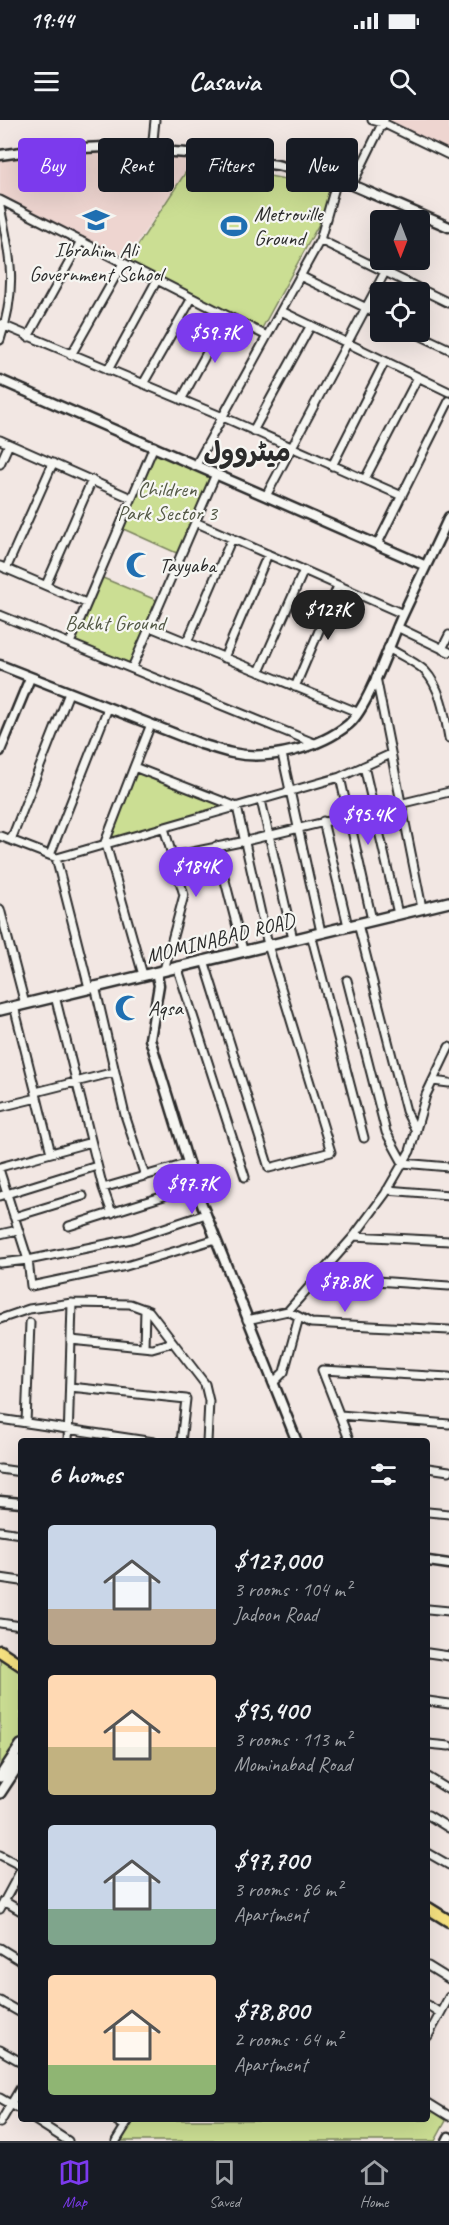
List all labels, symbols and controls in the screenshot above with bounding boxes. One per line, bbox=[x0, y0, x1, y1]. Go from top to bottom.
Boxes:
text: 19:44 bbox=[30, 7, 74, 35]
text: Casavia bbox=[189, 64, 260, 98]
icon: menu bbox=[30, 65, 63, 98]
icon: search bbox=[386, 65, 419, 98]
chip: Buy bbox=[18, 138, 86, 192]
chip: Rent bbox=[98, 138, 174, 192]
chip: Filters bbox=[186, 138, 274, 192]
chip: New bbox=[286, 138, 358, 192]
place label: Metroville Ground bbox=[254, 201, 325, 251]
school or university icon: Ibrahim Ali Government School bbox=[81, 205, 111, 235]
north arrow bbox=[370, 210, 430, 270]
map controls bbox=[370, 210, 430, 342]
sports icon: Metroville Ground bbox=[219, 211, 249, 241]
place label: Ibrahim Ali Government School bbox=[29, 237, 166, 287]
button: locate bbox=[370, 282, 430, 342]
pin: $59.7K bbox=[166, 313, 264, 364]
text: $59.7K bbox=[190, 320, 240, 345]
district label: میٹروول bbox=[203, 435, 291, 469]
park label: Children Park Sector 3 bbox=[117, 476, 218, 526]
mosque icon: Tayyaba bbox=[124, 550, 154, 580]
place label: Tayyaba bbox=[159, 552, 218, 578]
pin: $127K bbox=[286, 590, 370, 641]
text: $127K bbox=[305, 597, 351, 622]
park label: Bakht Ground bbox=[65, 610, 168, 636]
pin: $95.4K bbox=[319, 795, 417, 846]
text: $95.4K bbox=[343, 802, 393, 827]
pin: $184K bbox=[154, 847, 238, 898]
text: $184K bbox=[173, 854, 219, 879]
street label: MOMINABAD ROAD bbox=[143, 907, 299, 969]
mosque icon: Aqsa bbox=[113, 993, 143, 1023]
place label: Aqsa bbox=[148, 995, 184, 1021]
pin: $97.7K bbox=[143, 1164, 241, 1215]
text: $97.7K bbox=[167, 1171, 217, 1196]
pin: $78.8K bbox=[296, 1262, 394, 1313]
text: $78.8K bbox=[320, 1269, 370, 1294]
text: 6 homes bbox=[48, 1458, 122, 1491]
icon: filters bbox=[367, 1458, 400, 1491]
text: $127,000 bbox=[234, 1544, 321, 1577]
icon: home bbox=[96, 1549, 168, 1621]
text: 3 rooms · 104 m² bbox=[234, 1577, 351, 1602]
text: Jadoon Road bbox=[234, 1602, 318, 1627]
text: $95,400 bbox=[234, 1694, 309, 1727]
icon: home bbox=[96, 1699, 168, 1771]
text: 3 rooms · 113 m² bbox=[234, 1727, 351, 1752]
text: Mominabad Road bbox=[234, 1752, 351, 1777]
text: $97,700 bbox=[234, 1844, 309, 1877]
icon: home bbox=[96, 1849, 168, 1921]
text: 3 rooms · 86 m² bbox=[234, 1877, 342, 1902]
text: Apartment bbox=[234, 1902, 307, 1927]
text: $78,800 bbox=[234, 1994, 309, 2027]
icon: home bbox=[96, 1999, 168, 2071]
text: 2 rooms · 64 m² bbox=[234, 2027, 342, 2052]
text: Apartment bbox=[234, 2052, 307, 2077]
tab: Map bbox=[58, 2156, 91, 2212]
tab: Saved bbox=[208, 2156, 241, 2212]
tab: Home bbox=[358, 2156, 391, 2212]

